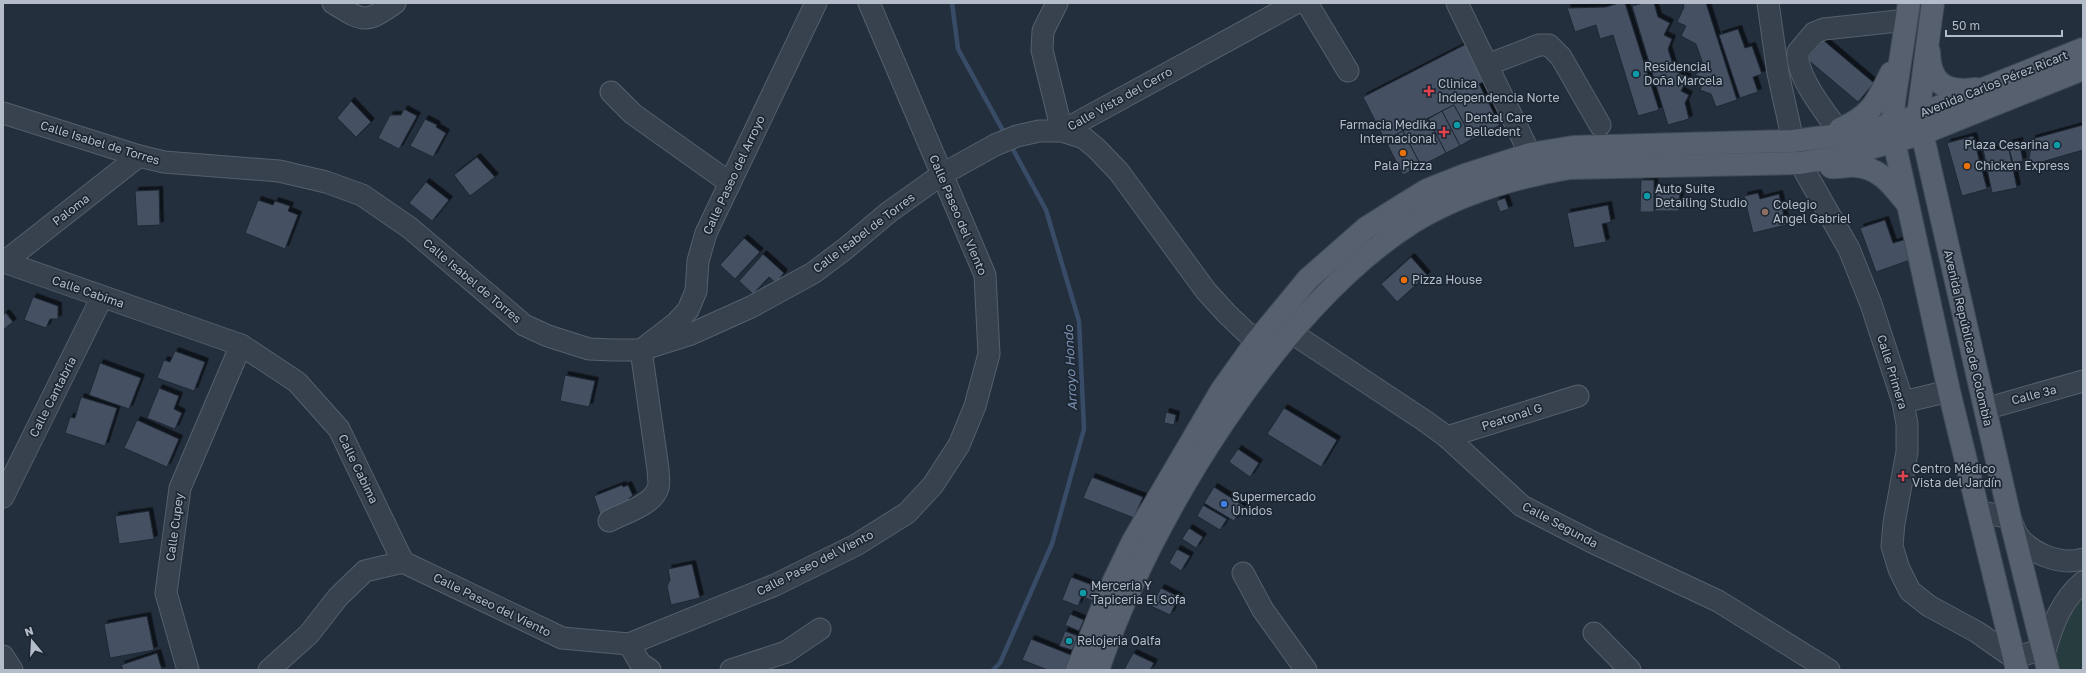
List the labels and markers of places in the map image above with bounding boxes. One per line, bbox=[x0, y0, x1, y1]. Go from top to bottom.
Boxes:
place label: Residencial Doña Marcela bbox=[1644, 59, 1723, 88]
marker: Residencial Doña Marcela bbox=[1631, 69, 1641, 79]
place label: Clinica Independencia Norte bbox=[1438, 76, 1560, 105]
marker: Clinica Independencia Norte bbox=[1423, 85, 1435, 97]
place label: Dental Care Belledent bbox=[1465, 110, 1533, 139]
place label: Farmacia Medika Internacional bbox=[1339, 117, 1436, 146]
marker: Dental Care Belledent bbox=[1452, 120, 1462, 130]
marker: Farmacia Medika Internacional bbox=[1439, 127, 1449, 137]
place label: Plaza Cesarina bbox=[1964, 137, 2049, 152]
marker: Plaza Cesarina bbox=[2052, 140, 2062, 150]
marker: Pala Pizza bbox=[1398, 148, 1408, 158]
place label: Pala Pizza bbox=[1374, 158, 1432, 173]
place label: Chicken Express bbox=[1975, 158, 2070, 173]
marker: Chicken Express bbox=[1962, 161, 1972, 171]
place label: Auto Suite Detailing Studio bbox=[1655, 181, 1747, 210]
marker: Auto Suite Detailing Studio bbox=[1642, 191, 1652, 201]
place label: Colegio Angel Gabriel bbox=[1773, 197, 1851, 226]
marker: Colegio Angel Gabriel bbox=[1760, 207, 1770, 217]
place label: Pizza House bbox=[1412, 272, 1482, 287]
marker: Pizza House bbox=[1399, 275, 1409, 285]
place label: Centro Médico Vista del Jardín bbox=[1912, 461, 2001, 490]
marker: Centro Médico Vista del Jardín bbox=[1897, 470, 1909, 482]
place label: Supermercado Unidos bbox=[1232, 489, 1316, 518]
marker: Supermercado Unidos bbox=[1219, 499, 1229, 509]
place label: Merceria Y Tapiceria El Sofa bbox=[1091, 578, 1186, 607]
marker: Merceria Y Tapiceria El Sofa bbox=[1078, 588, 1088, 598]
place label: Relojeria Oalfa bbox=[1077, 633, 1161, 648]
marker: Relojeria Oalfa bbox=[1064, 636, 1074, 646]

